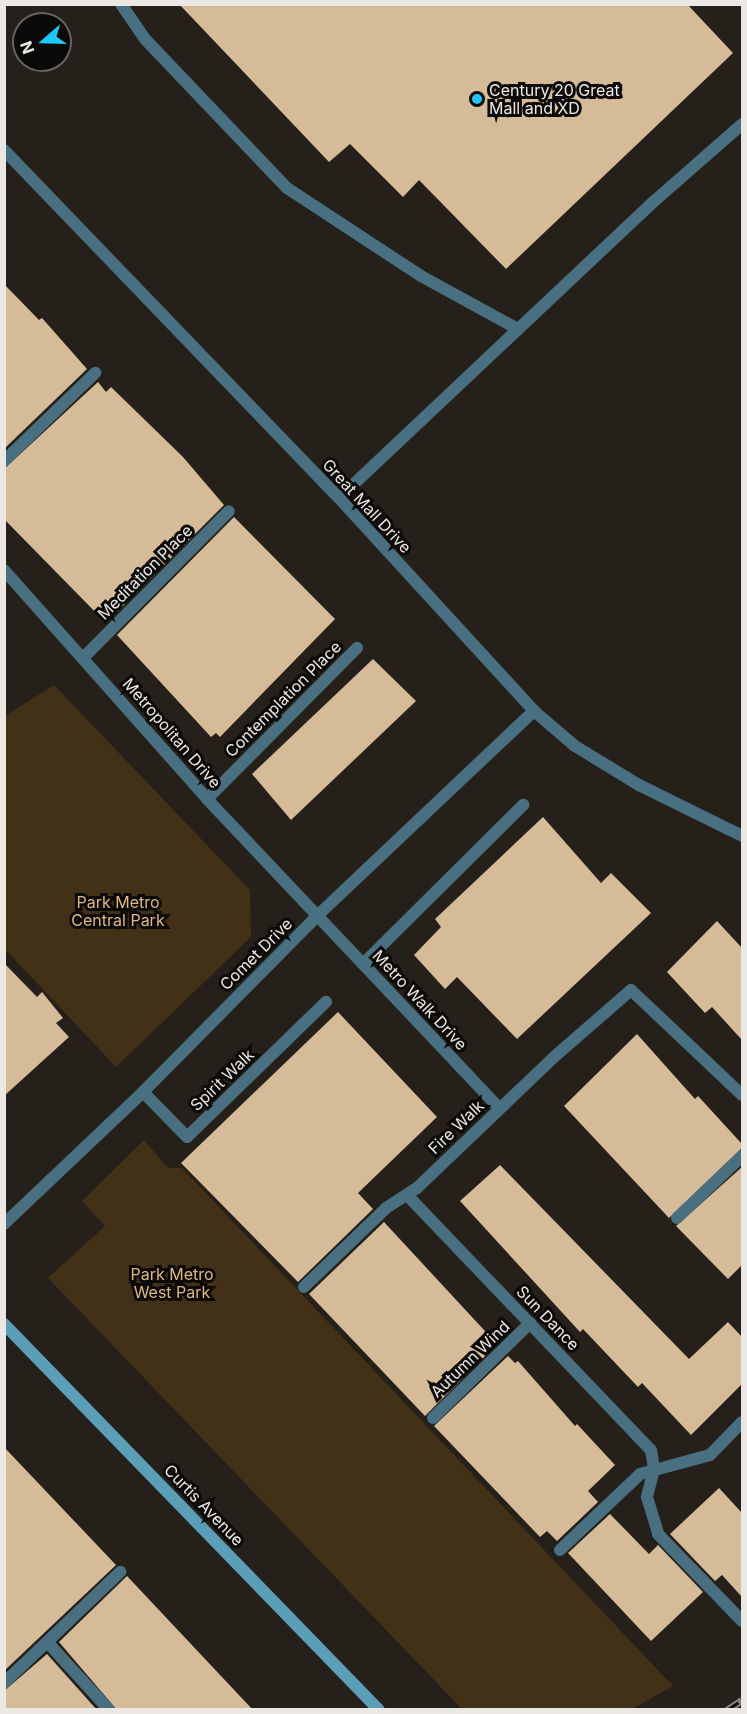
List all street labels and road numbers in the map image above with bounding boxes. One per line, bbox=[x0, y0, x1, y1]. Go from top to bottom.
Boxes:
street label: Great Mall Drive bbox=[319, 455, 415, 557]
street label: Meditation Place bbox=[94, 521, 196, 623]
street label: Contemplation Place bbox=[221, 637, 345, 761]
street label: Metropolitan Drive bbox=[119, 674, 225, 792]
street label: Comet Drive bbox=[216, 914, 296, 994]
street label: Metro Walk Drive bbox=[369, 946, 471, 1054]
street label: Spirit Walk bbox=[186, 1045, 258, 1115]
street label: Fire Walk bbox=[424, 1096, 488, 1158]
street label: Sun Dance bbox=[513, 1282, 583, 1354]
street label: Autumn Wind bbox=[427, 1317, 513, 1401]
street label: Curtis Avenue bbox=[160, 1460, 248, 1550]

